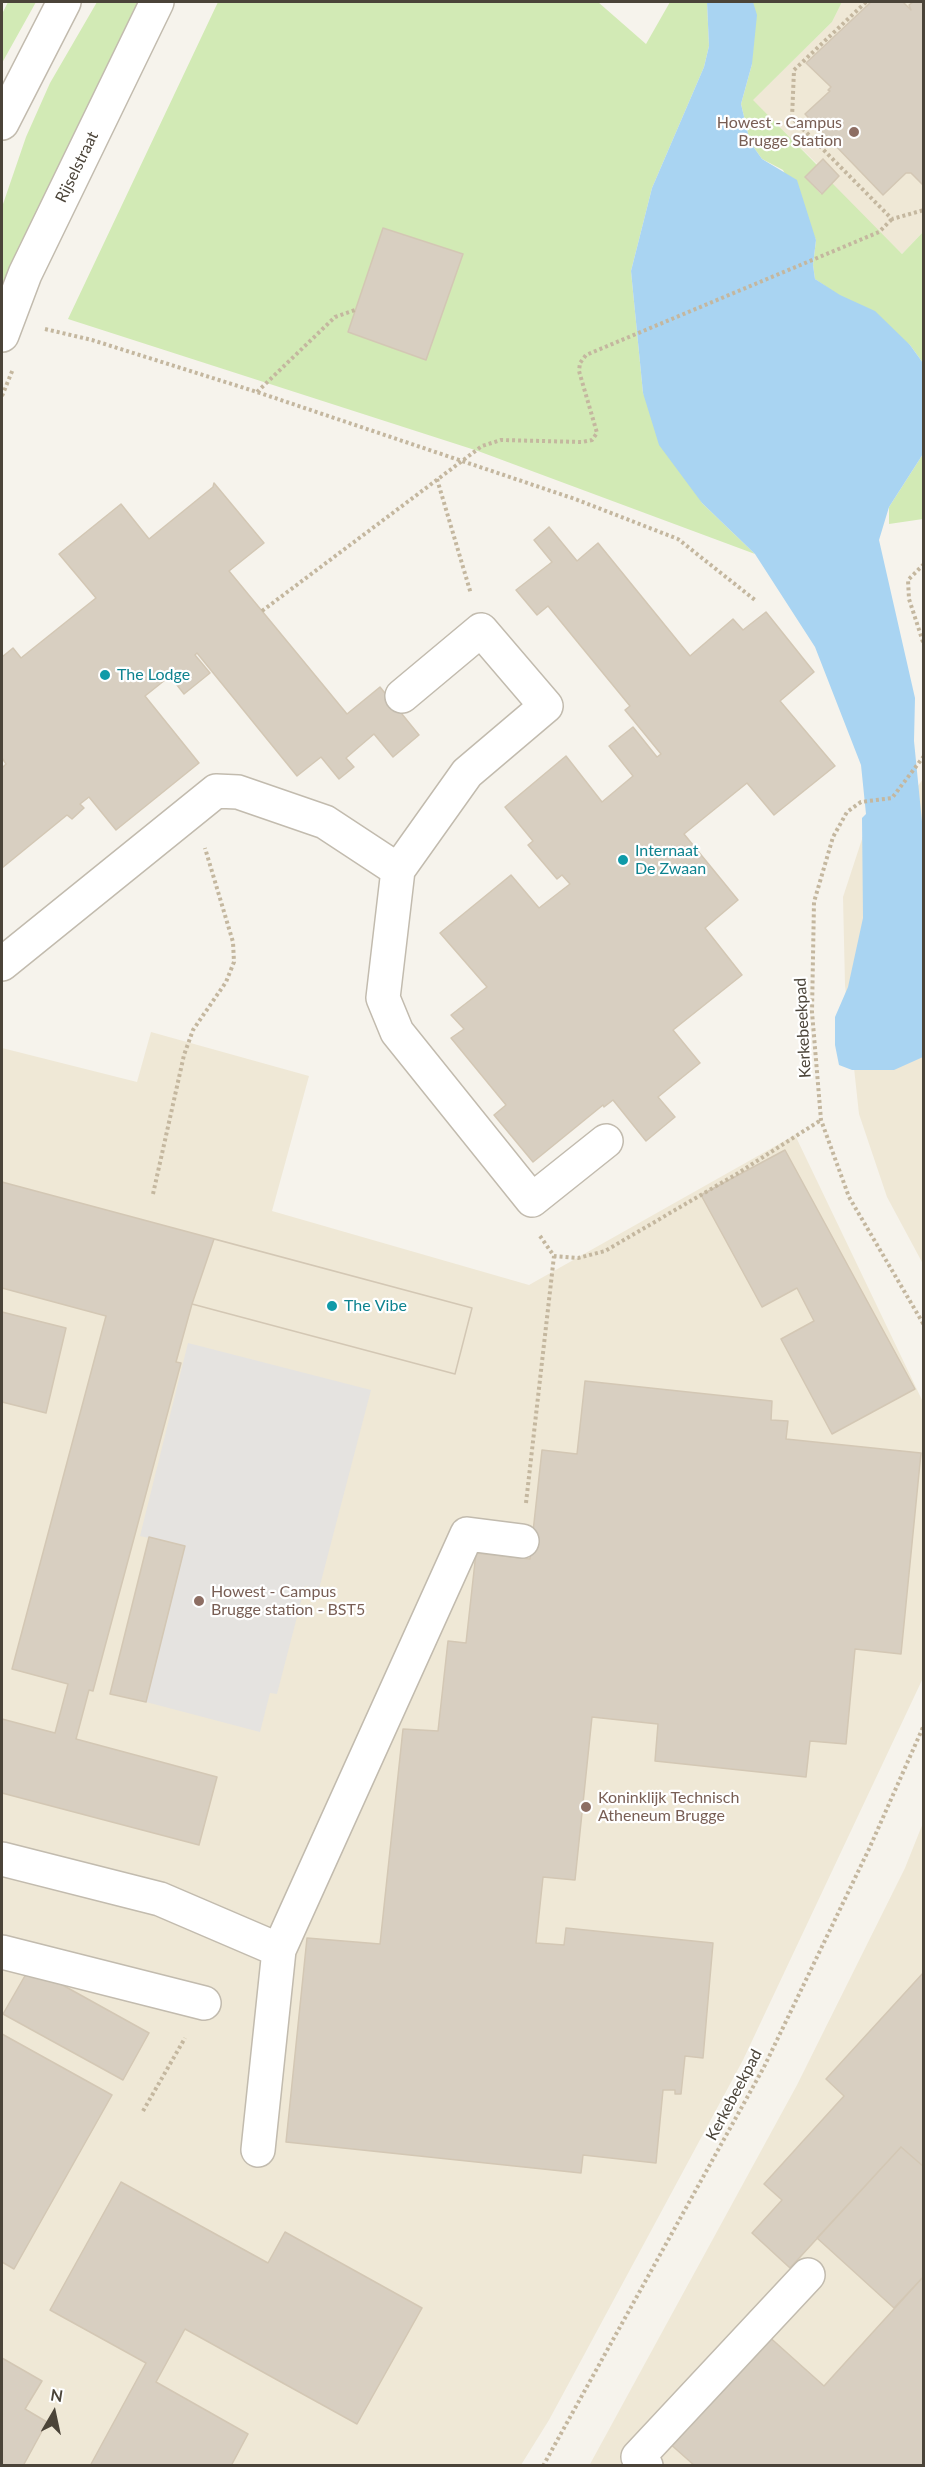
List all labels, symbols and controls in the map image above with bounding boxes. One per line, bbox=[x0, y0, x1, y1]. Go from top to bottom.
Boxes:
place label: Howest - Campus Brugge Station bbox=[717, 113, 842, 151]
marker: Howest - Campus Brugge Station bbox=[847, 125, 861, 139]
street label: Rijselstraat bbox=[52, 128, 102, 206]
place label: The Lodge bbox=[117, 665, 190, 685]
marker: The Lodge bbox=[98, 668, 112, 682]
place label: Internaat De Zwaan bbox=[635, 841, 706, 879]
marker: Internaat De Zwaan bbox=[616, 853, 630, 867]
street label: Kerkebeekpad bbox=[791, 977, 815, 1079]
place label: The Vibe bbox=[344, 1296, 407, 1316]
marker: The Vibe bbox=[325, 1299, 339, 1313]
place label: Howest - Campus Brugge station - BST5 bbox=[211, 1582, 365, 1620]
marker: Howest - Campus Brugge station - BST5 bbox=[192, 1594, 206, 1608]
place label: Koninklijk Technisch Atheneum Brugge bbox=[598, 1788, 739, 1826]
marker: Koninklijk Technisch Atheneum Brugge bbox=[579, 1800, 593, 1814]
street label: Kerkebeekpad bbox=[702, 2046, 766, 2144]
north arrow bbox=[24, 2383, 84, 2443]
text: N bbox=[49, 2384, 64, 2405]

